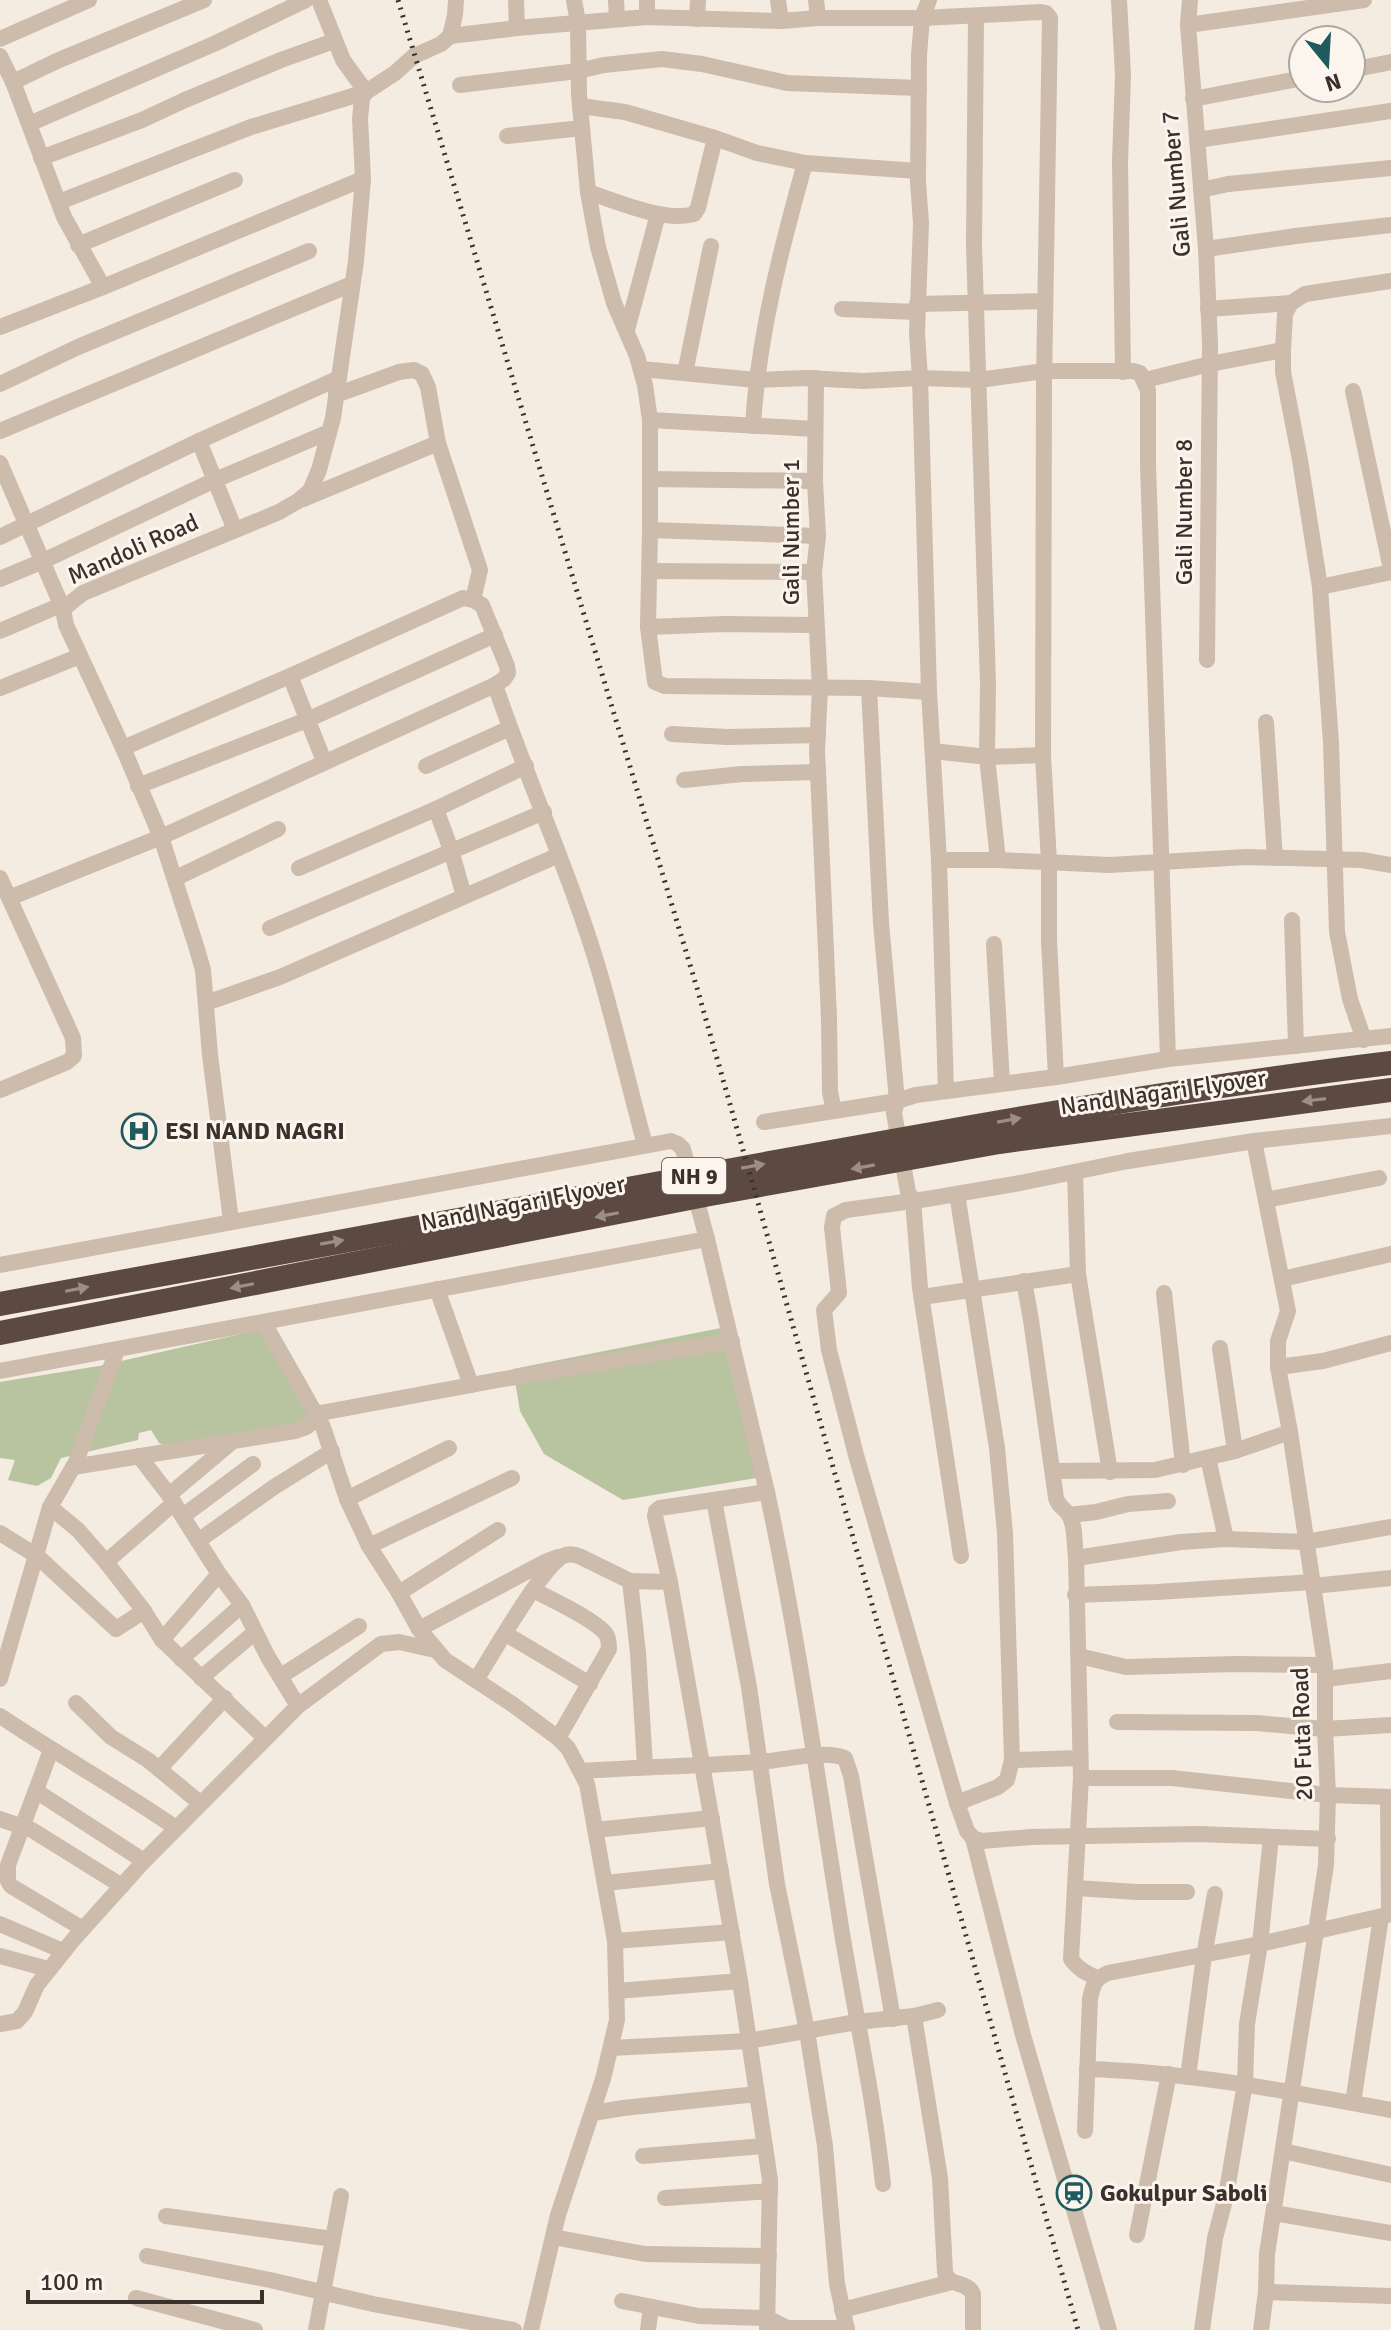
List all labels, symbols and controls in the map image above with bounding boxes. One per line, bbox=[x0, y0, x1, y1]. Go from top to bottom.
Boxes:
north arrow bbox=[1287, 24, 1367, 104]
text: N bbox=[1322, 67, 1344, 98]
street label: Gali Number 7 bbox=[1155, 110, 1197, 258]
street label: Gali Number 8 bbox=[1169, 439, 1199, 585]
street label: Gali Number 1 bbox=[776, 459, 806, 605]
street label: Mandoli Road bbox=[63, 507, 203, 591]
street label: Nand Nagari Flyover bbox=[1058, 1063, 1268, 1121]
one-way arrow bbox=[1301, 1093, 1326, 1106]
hospital icon: ESI NAND NAGRI bbox=[120, 1112, 158, 1150]
one-way arrow bbox=[997, 1113, 1022, 1125]
place label: ESI NAND NAGRI bbox=[165, 1116, 345, 1146]
road number: NH 9 bbox=[662, 1158, 726, 1194]
one-way arrow bbox=[741, 1159, 766, 1171]
one-way arrow bbox=[850, 1162, 875, 1174]
street label: Nand Nagari Flyover bbox=[418, 1168, 628, 1238]
one-way arrow bbox=[594, 1209, 619, 1222]
one-way arrow bbox=[320, 1235, 345, 1247]
one-way arrow bbox=[229, 1280, 254, 1293]
one-way arrow bbox=[64, 1283, 89, 1295]
street label: 20 Futa Road bbox=[1285, 1667, 1319, 1801]
station icon: Gokulpur Saboli bbox=[1055, 2174, 1093, 2212]
place label: Gokulpur Saboli bbox=[1100, 2178, 1267, 2208]
scale bar bbox=[28, 2254, 262, 2304]
text: 100 m bbox=[40, 2267, 103, 2297]

